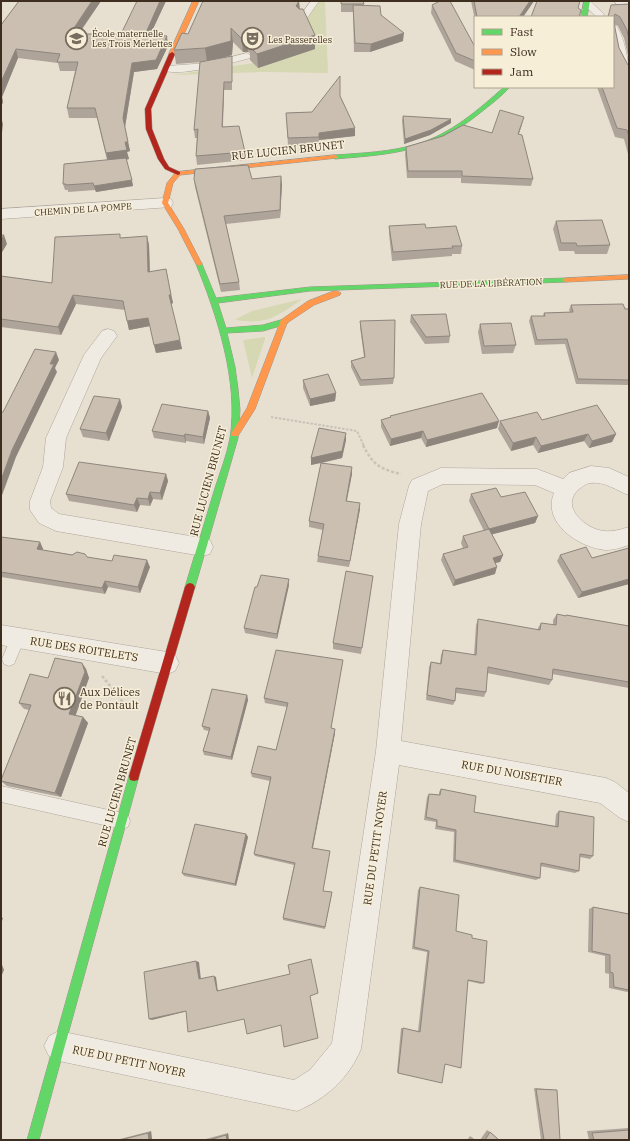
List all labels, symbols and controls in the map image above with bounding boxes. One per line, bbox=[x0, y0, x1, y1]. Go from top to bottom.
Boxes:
legend bbox=[474, 16, 614, 88]
text: Fast bbox=[510, 24, 534, 39]
school or university icon: École maternelle Les Trois Merlettes bbox=[64, 25, 90, 51]
theatre icon: Les Passerelles bbox=[239, 26, 265, 52]
place label: École maternelle Les Trois Merlettes bbox=[92, 27, 172, 49]
place label: Les Passerelles bbox=[268, 34, 332, 45]
text: Slow bbox=[510, 44, 537, 59]
text: Jam bbox=[510, 64, 534, 79]
street label: RUE LUCIEN BRUNET bbox=[231, 137, 345, 163]
street label: CHEMIN DE LA POMPE bbox=[34, 200, 132, 218]
street label: RUE DE LA LIBÉRATION bbox=[439, 275, 543, 290]
street label: RUE LUCIEN BRUNET bbox=[187, 424, 229, 538]
street label: RUE DES ROITELETS bbox=[29, 634, 139, 664]
restaurant icon: Aux Délices de Pontault bbox=[51, 685, 77, 711]
place label: Aux Délices de Pontault bbox=[80, 685, 140, 712]
street label: RUE LUCIEN BRUNET bbox=[95, 735, 139, 849]
street label: RUE DU NOISETIER bbox=[460, 757, 564, 789]
street label: RUE DU PETIT NOYER bbox=[360, 789, 390, 906]
street label: RUE DU PETIT NOYER bbox=[71, 1042, 188, 1080]

